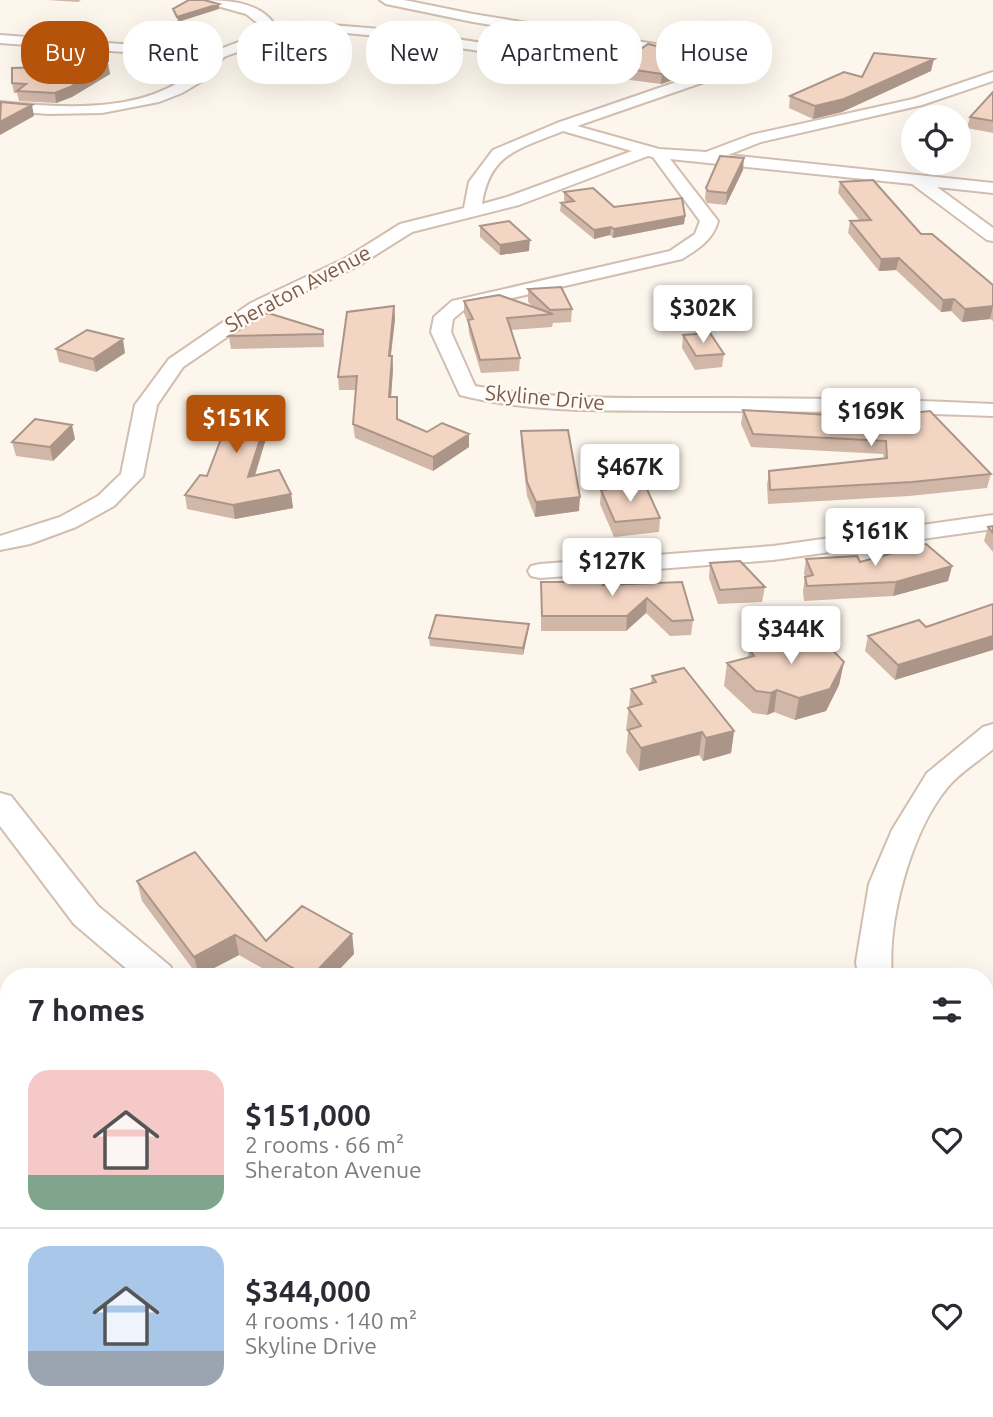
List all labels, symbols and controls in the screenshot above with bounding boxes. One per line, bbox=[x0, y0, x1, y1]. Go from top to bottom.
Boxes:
chip: Buy bbox=[21, 21, 109, 84]
chip: Rent bbox=[123, 21, 223, 84]
chip: Filters bbox=[237, 21, 352, 84]
chip: New bbox=[366, 21, 463, 84]
chip: Apartment bbox=[477, 21, 642, 84]
chip: House bbox=[656, 21, 772, 84]
map controls bbox=[901, 105, 971, 175]
button: locate bbox=[901, 105, 971, 175]
street label: Sheraton Avenue bbox=[221, 240, 374, 337]
pin: $302K bbox=[654, 286, 752, 345]
text: $302K bbox=[669, 295, 737, 320]
street label: Skyline Drive bbox=[484, 380, 606, 414]
pin: $169K bbox=[822, 388, 920, 448]
pin: $151K bbox=[187, 396, 285, 455]
text: $169K bbox=[837, 398, 905, 423]
text: $151K bbox=[202, 405, 270, 430]
pin: $467K bbox=[581, 444, 679, 504]
text: $467K bbox=[596, 454, 664, 479]
pin: $161K bbox=[826, 508, 924, 568]
text: $161K bbox=[841, 518, 909, 543]
pin: $127K bbox=[563, 538, 661, 598]
text: $127K bbox=[578, 548, 646, 573]
pin: $344K bbox=[742, 606, 840, 666]
text: $344K bbox=[757, 616, 825, 641]
icon: filters bbox=[928, 991, 966, 1029]
text: 7 homes bbox=[28, 993, 145, 1027]
icon: home bbox=[84, 1098, 168, 1182]
text: $151,000 bbox=[245, 1098, 371, 1132]
icon: heart bbox=[928, 1121, 966, 1159]
text: 2 rooms · 66 m² bbox=[245, 1132, 404, 1157]
text: Sheraton Avenue bbox=[245, 1157, 422, 1182]
icon: home bbox=[84, 1274, 168, 1358]
text: $344,000 bbox=[245, 1274, 371, 1308]
icon: heart bbox=[928, 1297, 966, 1335]
text: 4 rooms · 140 m² bbox=[245, 1308, 417, 1333]
text: Skyline Drive bbox=[245, 1333, 377, 1358]

